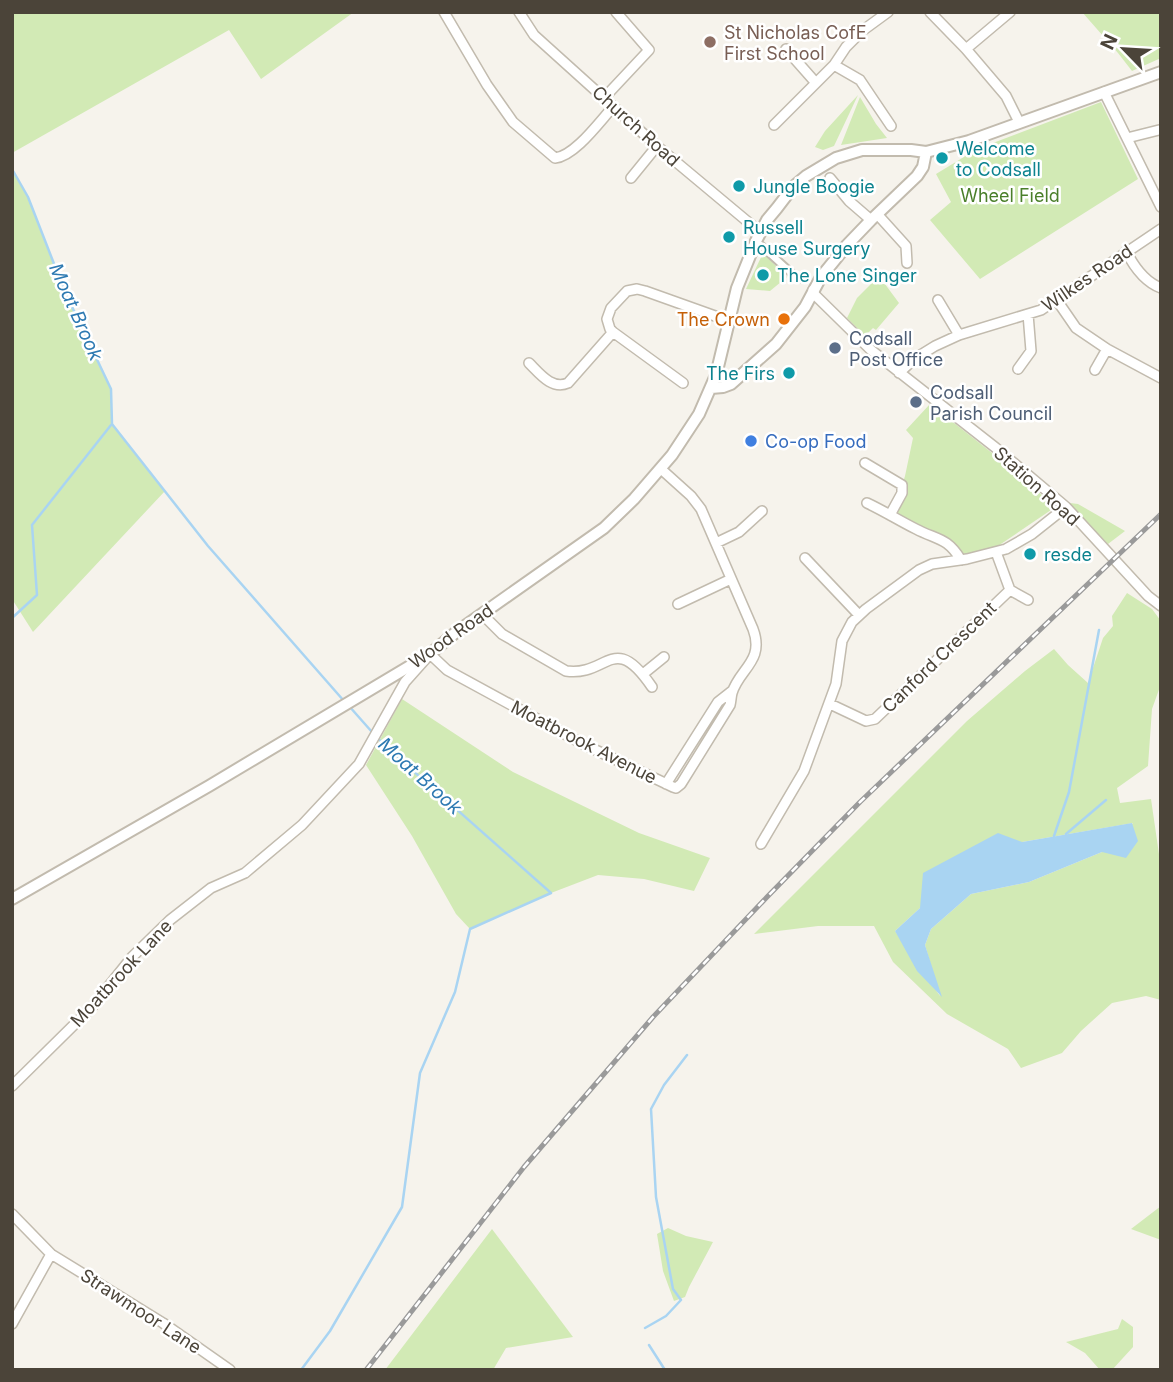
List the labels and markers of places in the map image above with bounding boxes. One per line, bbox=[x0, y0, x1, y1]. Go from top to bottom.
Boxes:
place label: St Nicholas CofE First School bbox=[724, 22, 867, 64]
marker: St Nicholas CofE First School bbox=[702, 34, 718, 50]
place label: Welcome to Codsall bbox=[956, 138, 1041, 180]
marker: Welcome to Codsall bbox=[934, 150, 950, 166]
place label: Jungle Boogie bbox=[753, 176, 875, 197]
marker: Jungle Boogie bbox=[731, 178, 747, 194]
place label: Russell House Surgery bbox=[743, 217, 870, 259]
marker: Russell House Surgery bbox=[721, 229, 737, 245]
place label: The Lone Singer bbox=[777, 265, 917, 286]
marker: The Lone Singer bbox=[755, 267, 771, 283]
place label: The Crown bbox=[677, 309, 770, 330]
marker: The Crown bbox=[776, 311, 792, 327]
place label: Codsall Post Office bbox=[849, 328, 943, 370]
marker: Codsall Post Office bbox=[827, 340, 843, 356]
place label: The Firs bbox=[706, 363, 775, 384]
marker: The Firs bbox=[781, 365, 797, 381]
place label: Codsall Parish Council bbox=[930, 382, 1052, 424]
marker: Codsall Parish Council bbox=[908, 394, 924, 410]
place label: Co-op Food bbox=[765, 431, 867, 452]
marker: Co-op Food bbox=[743, 433, 759, 449]
place label: resde bbox=[1044, 544, 1092, 565]
marker: resde bbox=[1022, 546, 1038, 562]

